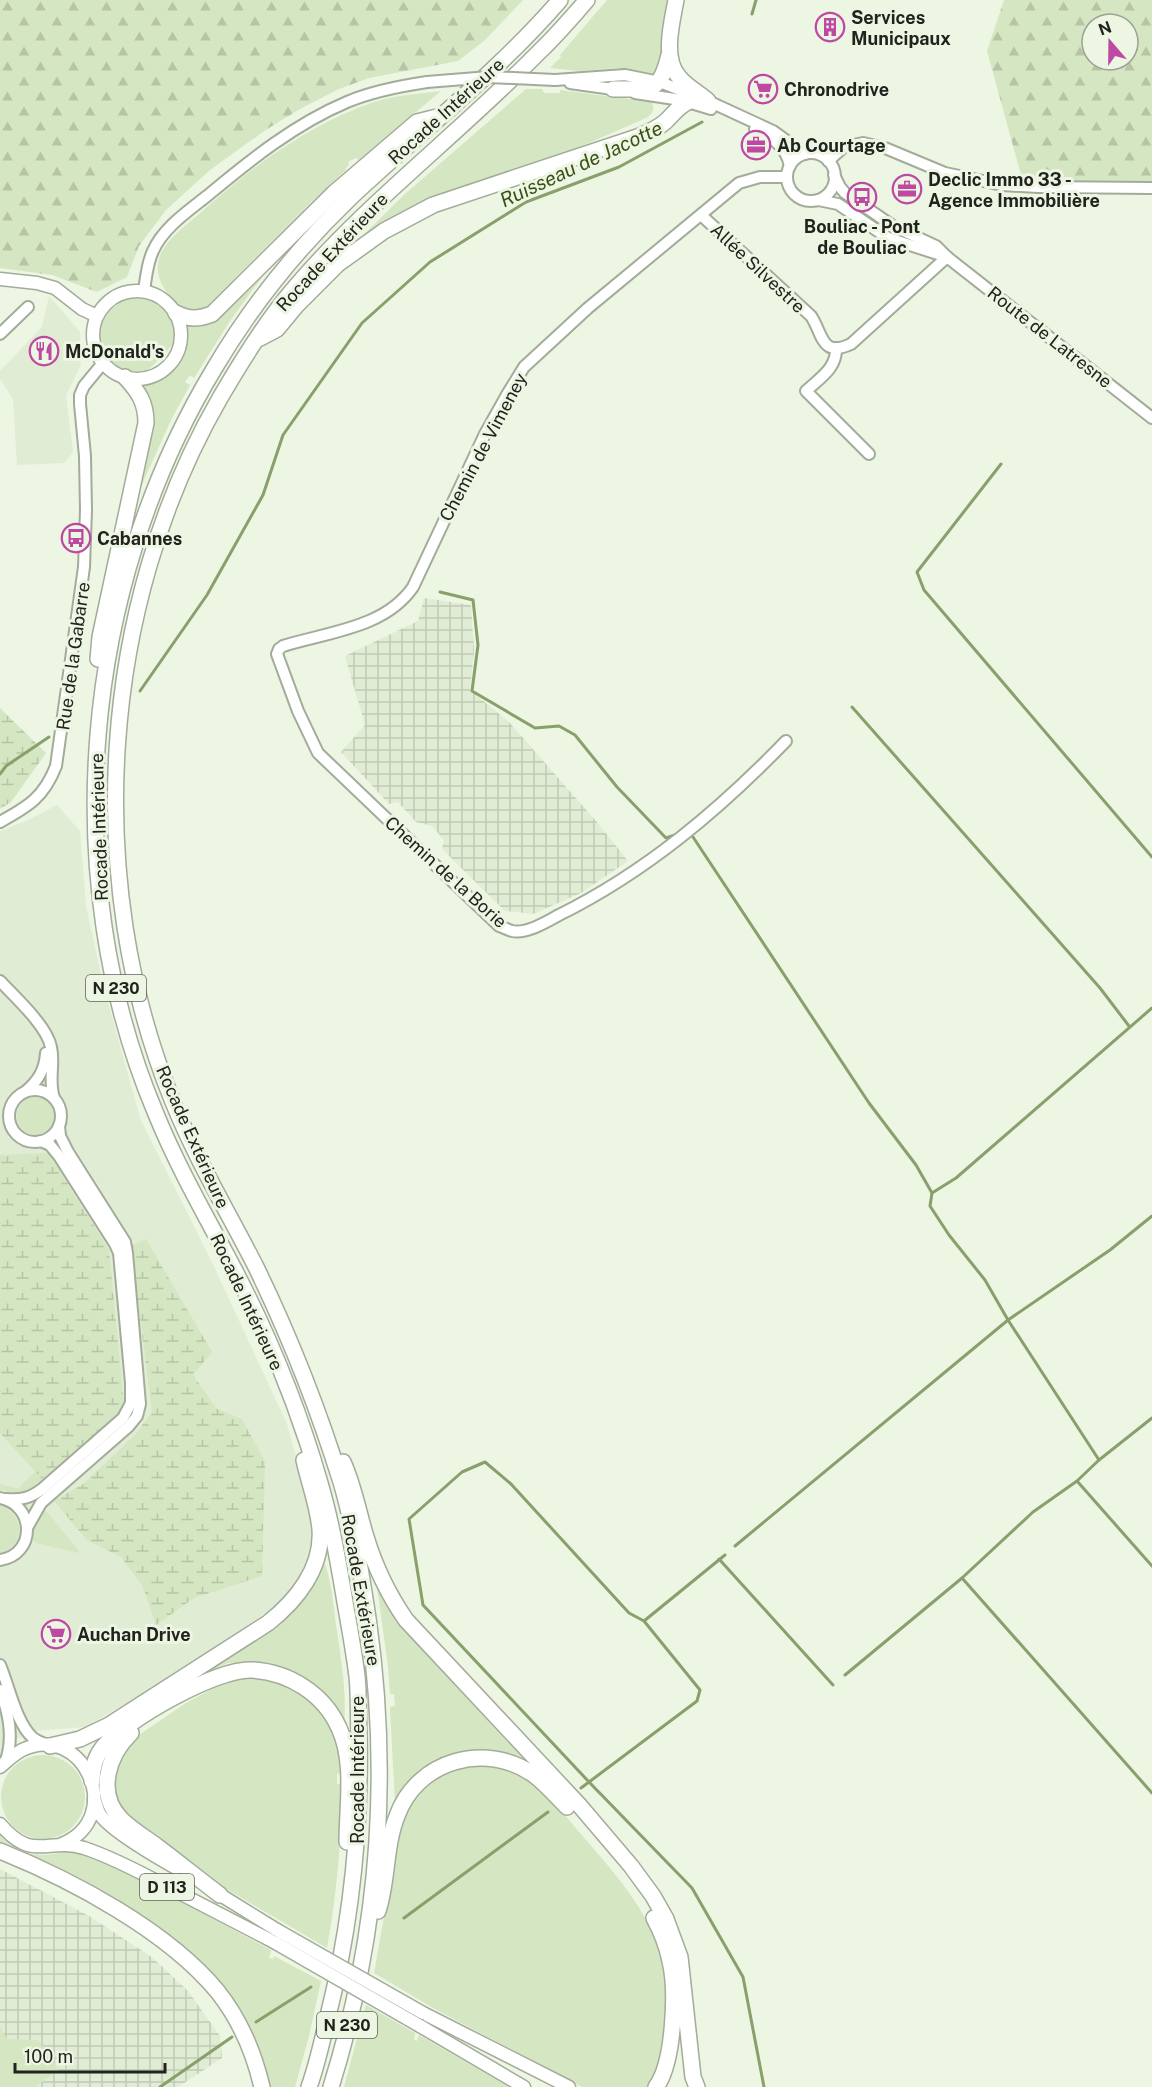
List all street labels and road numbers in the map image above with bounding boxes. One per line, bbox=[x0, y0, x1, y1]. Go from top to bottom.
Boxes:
street label: Rocade Intérieure bbox=[384, 54, 508, 168]
street label: Rocade Extérieure bbox=[272, 189, 392, 315]
street label: Allée Silvestre bbox=[706, 219, 810, 317]
street label: Route de Latresne bbox=[984, 282, 1116, 392]
street label: Chemin de Vimeney bbox=[435, 369, 531, 525]
street label: Rue de la Gabarre bbox=[52, 581, 94, 731]
street label: Rocade Intérieure bbox=[86, 753, 112, 901]
street label: Chemin de la Borie bbox=[381, 812, 511, 932]
road number: N 230 bbox=[86, 975, 146, 1001]
street label: Rocade Extérieure bbox=[152, 1062, 234, 1212]
street label: Rocade Intérieure bbox=[206, 1230, 288, 1374]
street label: Rocade Extérieure bbox=[337, 1512, 385, 1668]
street label: Rocade Intérieure bbox=[347, 1696, 368, 1844]
road number: D 113 bbox=[140, 1874, 194, 1900]
road number: N 230 bbox=[317, 2012, 377, 2038]

